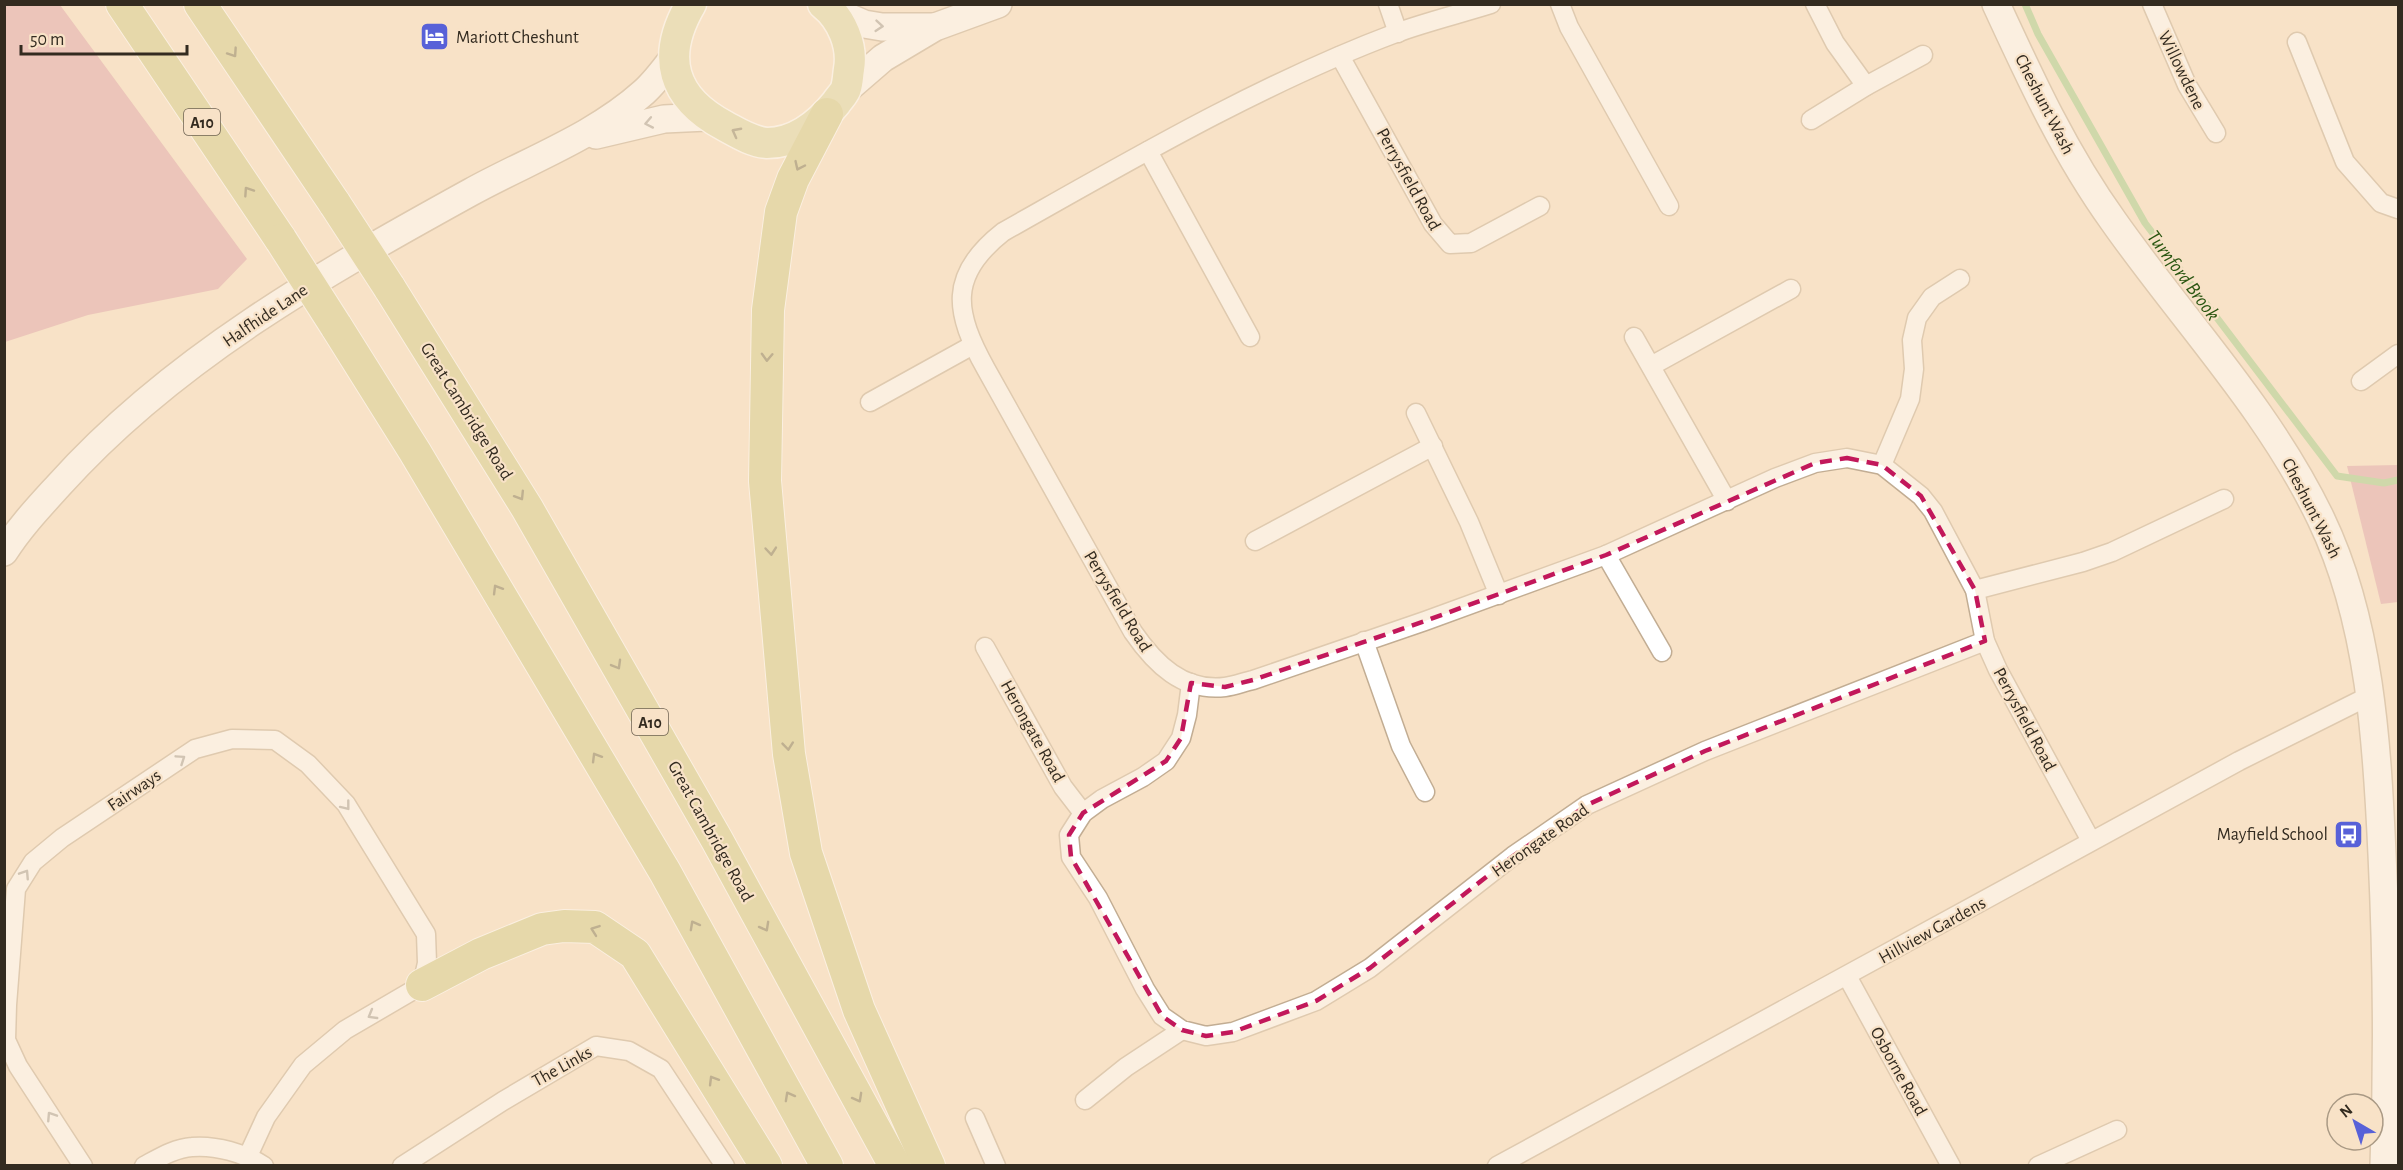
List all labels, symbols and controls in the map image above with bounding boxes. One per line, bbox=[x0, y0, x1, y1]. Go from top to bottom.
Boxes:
scale bar bbox=[21, 18, 188, 56]
one-way arrow bbox=[875, 19, 884, 32]
hotel icon: Mariott Cheshunt bbox=[419, 21, 451, 53]
street label: Willowdene bbox=[2154, 28, 2208, 113]
place label: Mariott Cheshunt bbox=[456, 29, 579, 47]
text: 50 m bbox=[30, 31, 64, 49]
one-way arrow bbox=[225, 47, 237, 57]
street label: Cheshunt Wash bbox=[2011, 52, 2077, 157]
road number: A10 bbox=[184, 109, 220, 135]
one-way arrow bbox=[644, 115, 654, 128]
street label: Perrysfield Road bbox=[1373, 125, 1444, 234]
one-way arrow bbox=[732, 128, 742, 139]
one-way arrow bbox=[794, 159, 806, 170]
one-way arrow bbox=[244, 187, 255, 198]
water label: Turnford Brook bbox=[2143, 227, 2223, 324]
street label: Halfhide Lane bbox=[220, 281, 311, 351]
street label: Great Cambridge Road bbox=[417, 340, 516, 483]
one-way arrow bbox=[760, 352, 773, 361]
street label: Cheshunt Wash bbox=[2278, 456, 2344, 561]
one-way arrow bbox=[513, 490, 525, 500]
one-way arrow bbox=[764, 547, 777, 556]
street label: Perrysfield Road bbox=[1080, 548, 1154, 655]
one-way arrow bbox=[492, 585, 504, 595]
one-way arrow bbox=[610, 659, 622, 669]
street label: Perrysfield Road bbox=[1989, 665, 2059, 774]
street label: Herongate Road bbox=[997, 678, 1067, 785]
road number: A10 bbox=[632, 709, 668, 735]
one-way arrow bbox=[781, 741, 794, 750]
one-way arrow bbox=[592, 753, 603, 763]
one-way arrow bbox=[175, 755, 186, 766]
street label: Great Cambridge Road bbox=[664, 758, 756, 905]
street label: Fairways bbox=[105, 767, 165, 815]
one-way arrow bbox=[339, 799, 350, 810]
street label: Herongate Road bbox=[1489, 801, 1592, 881]
bus stop icon: Mayfield School bbox=[2333, 818, 2365, 850]
place label: Mayfield School bbox=[2217, 826, 2328, 844]
one-way arrow bbox=[18, 870, 30, 880]
street label: Hillview Gardens bbox=[1876, 894, 1989, 968]
one-way arrow bbox=[690, 921, 701, 932]
one-way arrow bbox=[758, 921, 769, 931]
one-way arrow bbox=[591, 925, 601, 938]
one-way arrow bbox=[368, 1008, 378, 1019]
street label: Osborne Road bbox=[1866, 1024, 1930, 1119]
street label: The Links bbox=[530, 1043, 595, 1091]
one-way arrow bbox=[709, 1076, 721, 1086]
one-way arrow bbox=[785, 1092, 796, 1102]
one-way arrow bbox=[851, 1092, 862, 1102]
north arrow bbox=[2325, 1092, 2385, 1152]
text: N bbox=[2337, 1101, 2356, 1121]
one-way arrow bbox=[47, 1112, 58, 1123]

